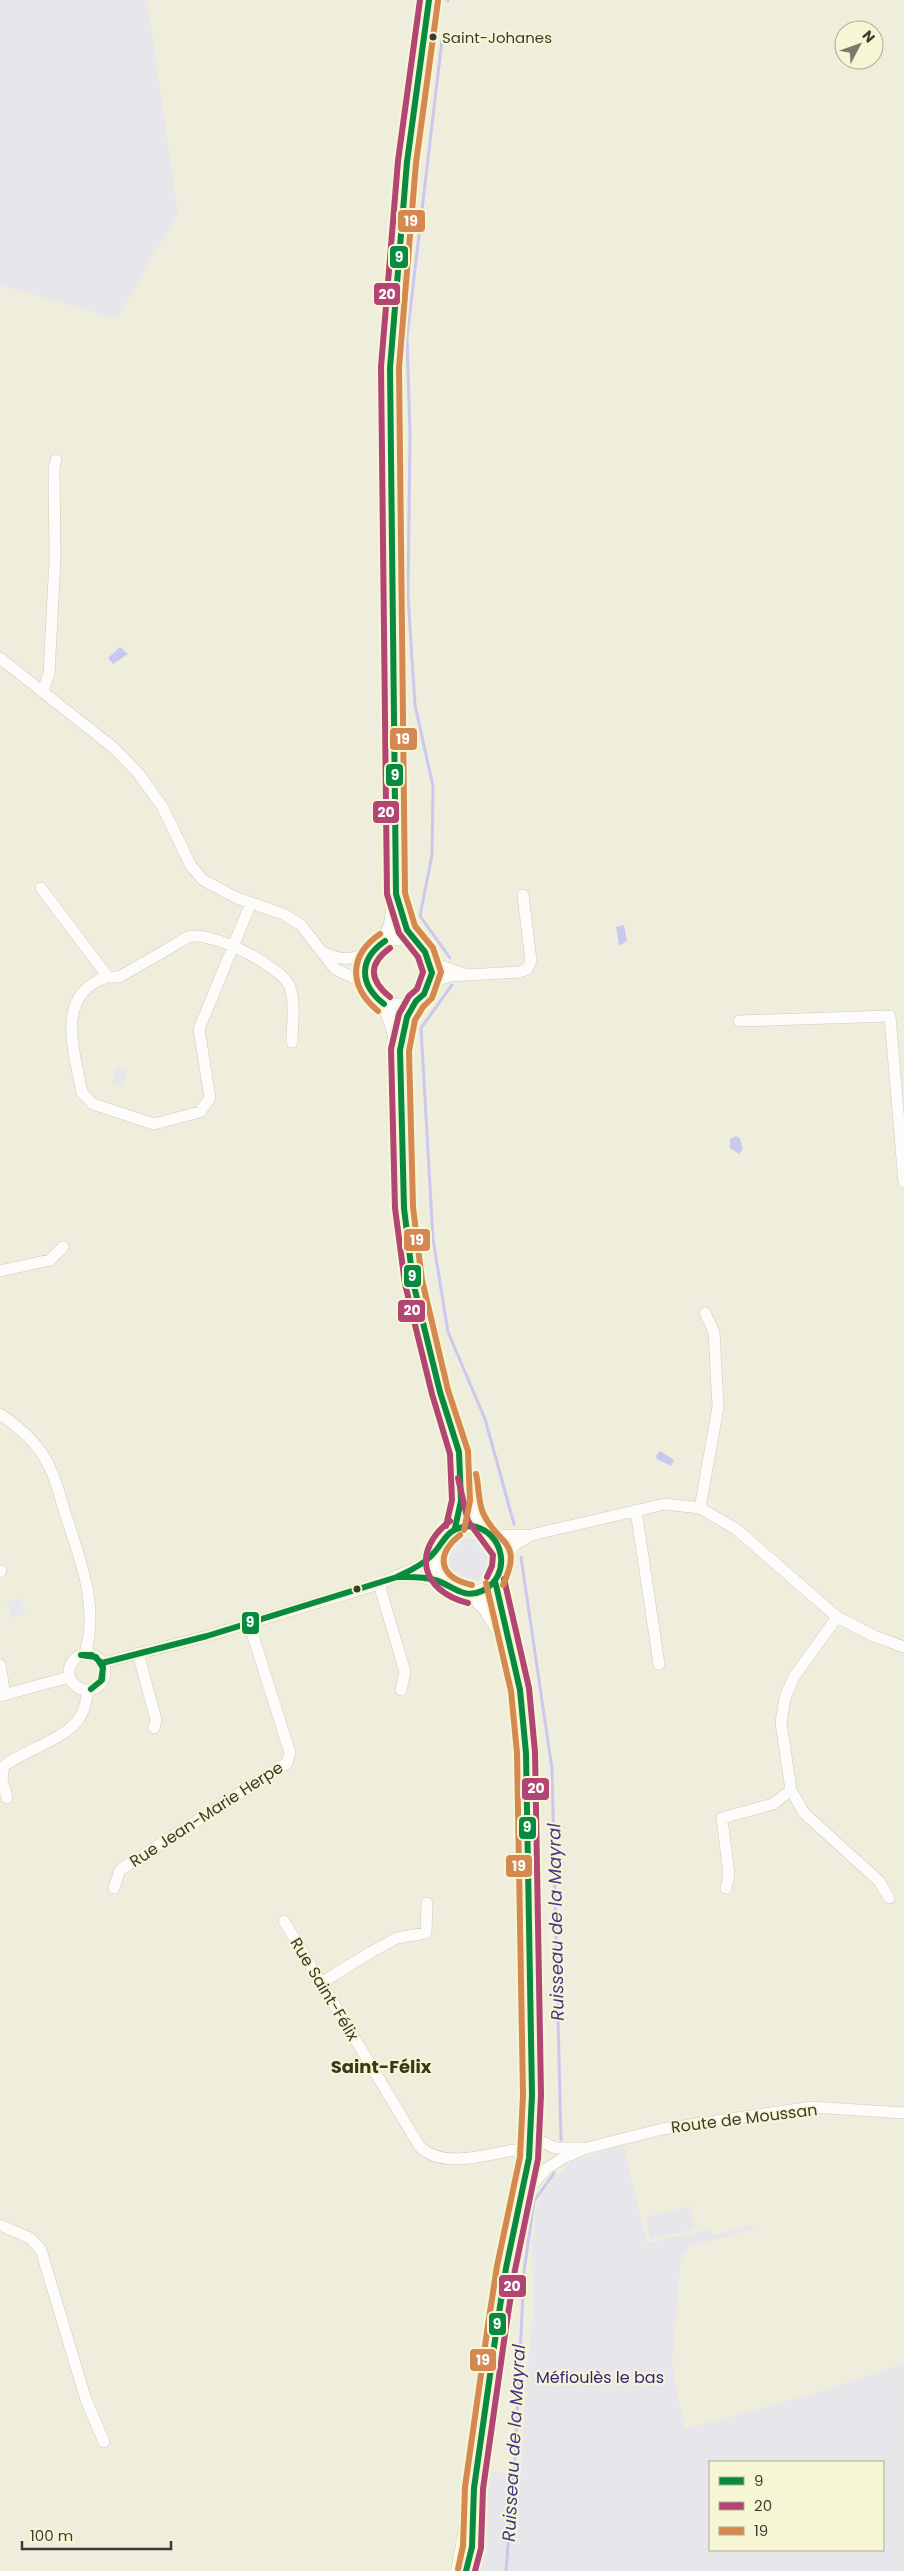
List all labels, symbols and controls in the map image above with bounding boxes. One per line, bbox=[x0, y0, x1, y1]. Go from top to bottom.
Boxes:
north arrow bbox=[834, 20, 884, 70]
text: N bbox=[858, 26, 880, 47]
place label: Saint-Johanes bbox=[442, 27, 552, 48]
marker: Saint-Johanes bbox=[428, 32, 438, 42]
line badge: 19 bbox=[397, 209, 426, 233]
text: 19 bbox=[404, 211, 418, 231]
line badge: 9 bbox=[389, 245, 409, 269]
text: 9 bbox=[395, 247, 403, 267]
line badge: 20 bbox=[373, 282, 401, 306]
text: 20 bbox=[378, 284, 396, 304]
line badge: 19 bbox=[389, 727, 418, 751]
text: 19 bbox=[396, 729, 410, 749]
line badge: 9 bbox=[385, 763, 404, 787]
text: 9 bbox=[391, 765, 399, 785]
line badge: 20 bbox=[372, 800, 400, 824]
text: 20 bbox=[377, 802, 395, 822]
line badge: 19 bbox=[403, 1228, 431, 1252]
text: 19 bbox=[410, 1230, 424, 1250]
line badge: 9 bbox=[403, 1264, 422, 1288]
text: 9 bbox=[408, 1266, 416, 1286]
line badge: 20 bbox=[397, 1299, 426, 1323]
text: 20 bbox=[403, 1300, 421, 1320]
unlabelled marker bbox=[352, 1584, 362, 1594]
line badge: 9 bbox=[241, 1611, 260, 1635]
text: 9 bbox=[246, 1612, 254, 1632]
street label: Rue Jean-Marie Herpe bbox=[125, 1756, 288, 1873]
line badge: 20 bbox=[521, 1777, 550, 1801]
text: 20 bbox=[527, 1778, 545, 1798]
line badge: 9 bbox=[518, 1816, 537, 1840]
text: 9 bbox=[523, 1817, 531, 1837]
water label: Ruisseau de la Mayral bbox=[541, 1822, 570, 2021]
line badge: 19 bbox=[505, 1854, 533, 1878]
text: 19 bbox=[512, 1856, 526, 1876]
street label: Rue Saint-Félix bbox=[285, 1933, 365, 2045]
district label: Saint-Félix bbox=[331, 2054, 432, 2079]
street label: Route de Moussan bbox=[670, 2098, 819, 2139]
line badge: 20 bbox=[498, 2274, 527, 2298]
text: 20 bbox=[503, 2276, 521, 2296]
line badge: 9 bbox=[488, 2312, 507, 2336]
text: 9 bbox=[493, 2314, 501, 2334]
water label: Ruisseau de la Mayral bbox=[496, 2343, 531, 2542]
line badge: 19 bbox=[469, 2348, 497, 2372]
text: 19 bbox=[476, 2350, 490, 2370]
park label: Méfioulès le bas bbox=[536, 2366, 664, 2389]
legend bbox=[709, 2461, 884, 2551]
text: 9 bbox=[754, 2470, 763, 2491]
text: 20 bbox=[754, 2495, 772, 2516]
scale bar bbox=[22, 2518, 171, 2550]
text: 19 bbox=[754, 2520, 768, 2541]
text: 100 m bbox=[30, 2525, 73, 2546]

